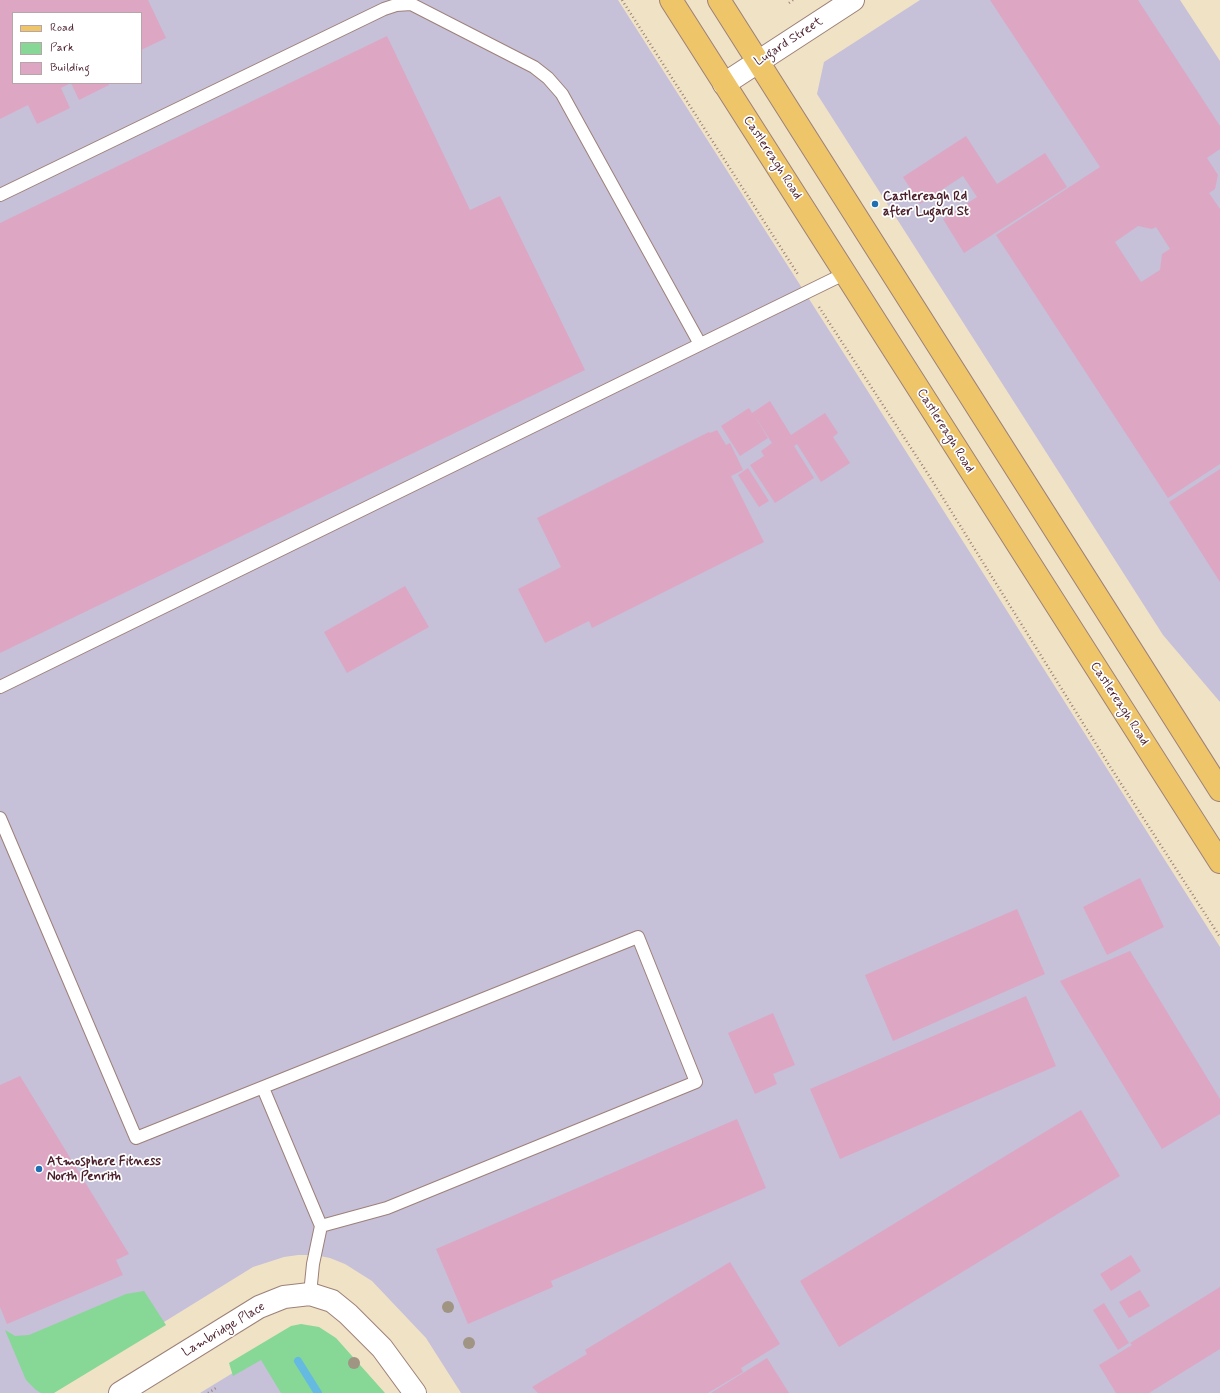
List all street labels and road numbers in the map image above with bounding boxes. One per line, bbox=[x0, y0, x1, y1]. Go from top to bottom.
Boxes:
street label: Lugard Street bbox=[752, 14, 826, 70]
street label: Castlereagh Road bbox=[739, 113, 805, 203]
street label: Castlereagh Road bbox=[913, 386, 977, 476]
street label: Castlereagh Road bbox=[1086, 659, 1152, 749]
street label: Lambridge Place bbox=[180, 1299, 268, 1361]

